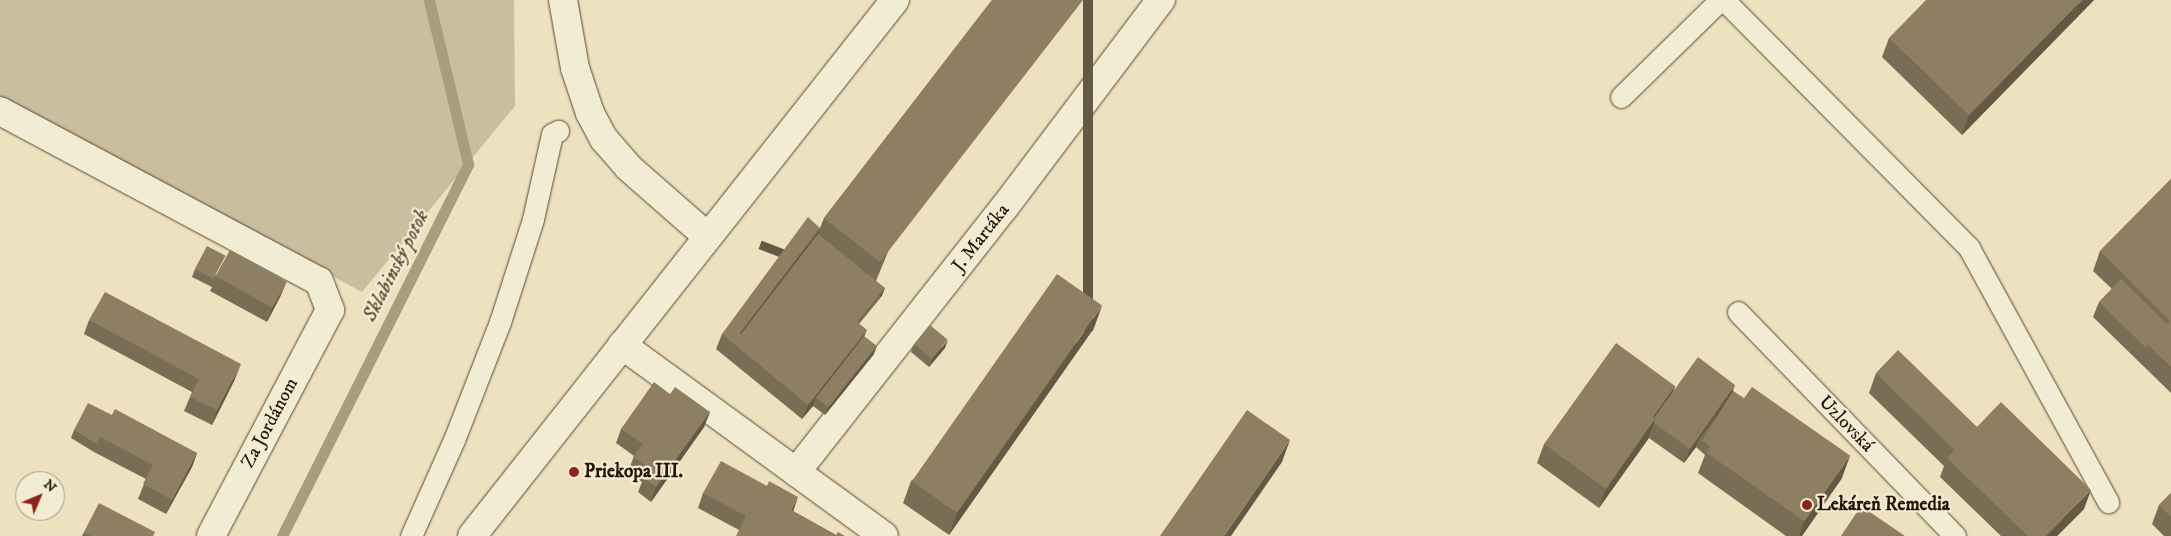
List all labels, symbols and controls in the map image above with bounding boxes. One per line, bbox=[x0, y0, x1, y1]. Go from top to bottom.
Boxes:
street label: J. Martáka bbox=[947, 199, 1015, 277]
water label: Sklabinský potok bbox=[358, 206, 434, 326]
street label: Za Jordánom bbox=[237, 374, 303, 472]
street label: Uzlovská bbox=[1814, 391, 1878, 457]
place label: Priekopa III. bbox=[584, 461, 683, 483]
marker: Priekopa III. bbox=[568, 466, 580, 478]
north arrow bbox=[15, 471, 65, 521]
text: N bbox=[39, 476, 60, 497]
place label: Lekáreň Remedia bbox=[1817, 494, 1950, 516]
marker: Lekáreň Remedia bbox=[1801, 499, 1813, 511]

